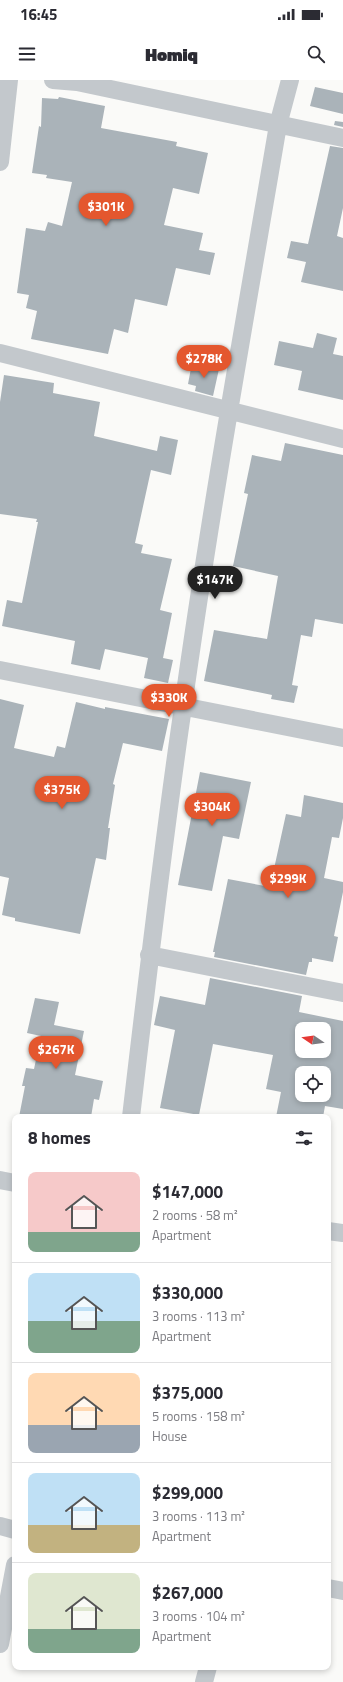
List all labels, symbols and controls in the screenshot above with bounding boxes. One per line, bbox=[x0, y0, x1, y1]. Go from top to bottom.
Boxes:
text: 16:45 bbox=[20, 3, 57, 26]
text: Homiq bbox=[145, 41, 198, 68]
icon: menu bbox=[16, 43, 38, 65]
icon: search bbox=[305, 43, 327, 65]
pin: $301K bbox=[78, 193, 134, 227]
text: $301K bbox=[88, 196, 124, 216]
pin: $278K bbox=[176, 345, 232, 379]
text: $278K bbox=[186, 348, 222, 368]
pin: $147K bbox=[187, 566, 243, 600]
text: $147K bbox=[197, 569, 233, 589]
pin: $330K bbox=[141, 684, 197, 718]
text: $330K bbox=[151, 687, 187, 707]
pin: $375K bbox=[34, 776, 90, 810]
text: $375K bbox=[44, 779, 80, 799]
pin: $304K bbox=[184, 793, 240, 827]
text: $304K bbox=[194, 796, 230, 816]
pin: $299K bbox=[260, 865, 316, 899]
text: $299K bbox=[270, 868, 306, 888]
north arrow bbox=[295, 1022, 331, 1058]
map controls bbox=[295, 1022, 331, 1102]
pin: $267K bbox=[28, 1036, 84, 1070]
text: $267K bbox=[38, 1039, 74, 1059]
button: locate bbox=[295, 1066, 331, 1102]
text: 8 homes bbox=[28, 1125, 91, 1151]
icon: filters bbox=[293, 1127, 315, 1149]
text: $147,000 bbox=[152, 1179, 223, 1205]
icon: home bbox=[60, 1188, 108, 1236]
text: 2 rooms · 58 m² bbox=[152, 1205, 238, 1225]
text: Apartment bbox=[152, 1225, 211, 1245]
text: $330,000 bbox=[152, 1280, 223, 1306]
icon: home bbox=[60, 1289, 108, 1337]
text: 3 rooms · 113 m² bbox=[152, 1306, 245, 1326]
text: Apartment bbox=[152, 1326, 211, 1346]
text: $375,000 bbox=[152, 1380, 223, 1406]
icon: home bbox=[60, 1389, 108, 1437]
text: 5 rooms · 158 m² bbox=[152, 1406, 245, 1426]
text: House bbox=[152, 1426, 187, 1446]
text: $299,000 bbox=[152, 1480, 223, 1506]
icon: home bbox=[60, 1489, 108, 1537]
text: 3 rooms · 113 m² bbox=[152, 1506, 245, 1526]
text: Apartment bbox=[152, 1526, 211, 1546]
text: $267,000 bbox=[152, 1580, 223, 1606]
icon: home bbox=[60, 1589, 108, 1637]
text: 3 rooms · 104 m² bbox=[152, 1606, 245, 1626]
text: Apartment bbox=[152, 1626, 211, 1646]

